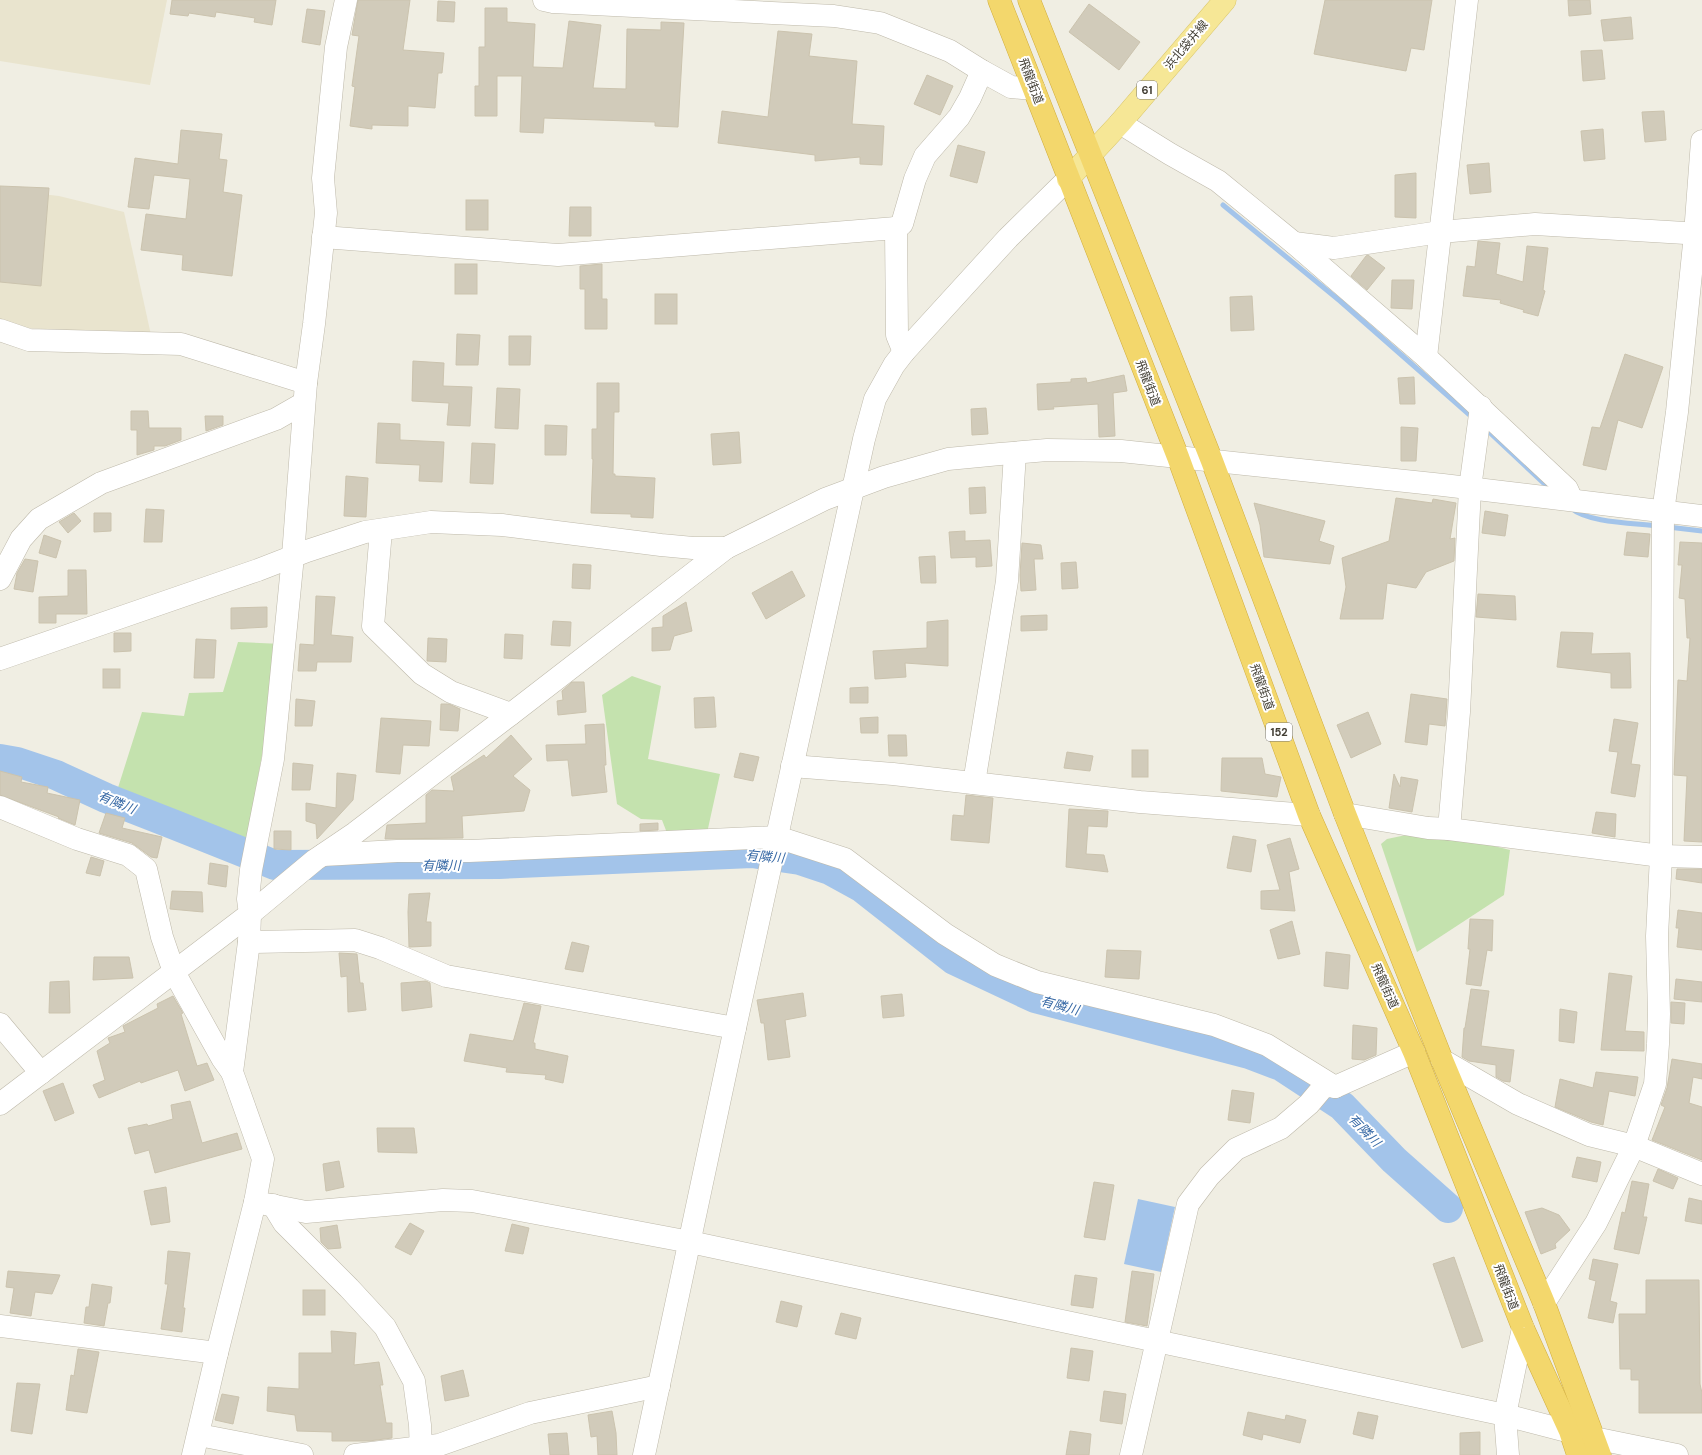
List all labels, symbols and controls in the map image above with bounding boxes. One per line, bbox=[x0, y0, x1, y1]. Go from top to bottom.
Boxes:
street label: 浜北袋井線 bbox=[1161, 17, 1211, 73]
street label: 飛龍街道 bbox=[1015, 56, 1047, 106]
road number: 61 bbox=[1137, 81, 1157, 99]
street label: 飛龍街道 bbox=[1132, 358, 1164, 408]
street label: 飛龍街道 bbox=[1246, 662, 1278, 712]
road number: 152 bbox=[1266, 723, 1292, 741]
water label: 有隣川 bbox=[96, 787, 140, 818]
water label: 有隣川 bbox=[745, 846, 787, 867]
water label: 有隣川 bbox=[421, 857, 462, 874]
street label: 飛龍街道 bbox=[1368, 961, 1402, 1011]
water label: 有隣川 bbox=[1039, 992, 1083, 1019]
water label: 有隣川 bbox=[1345, 1110, 1386, 1152]
street label: 飛龍街道 bbox=[1490, 1262, 1522, 1312]

